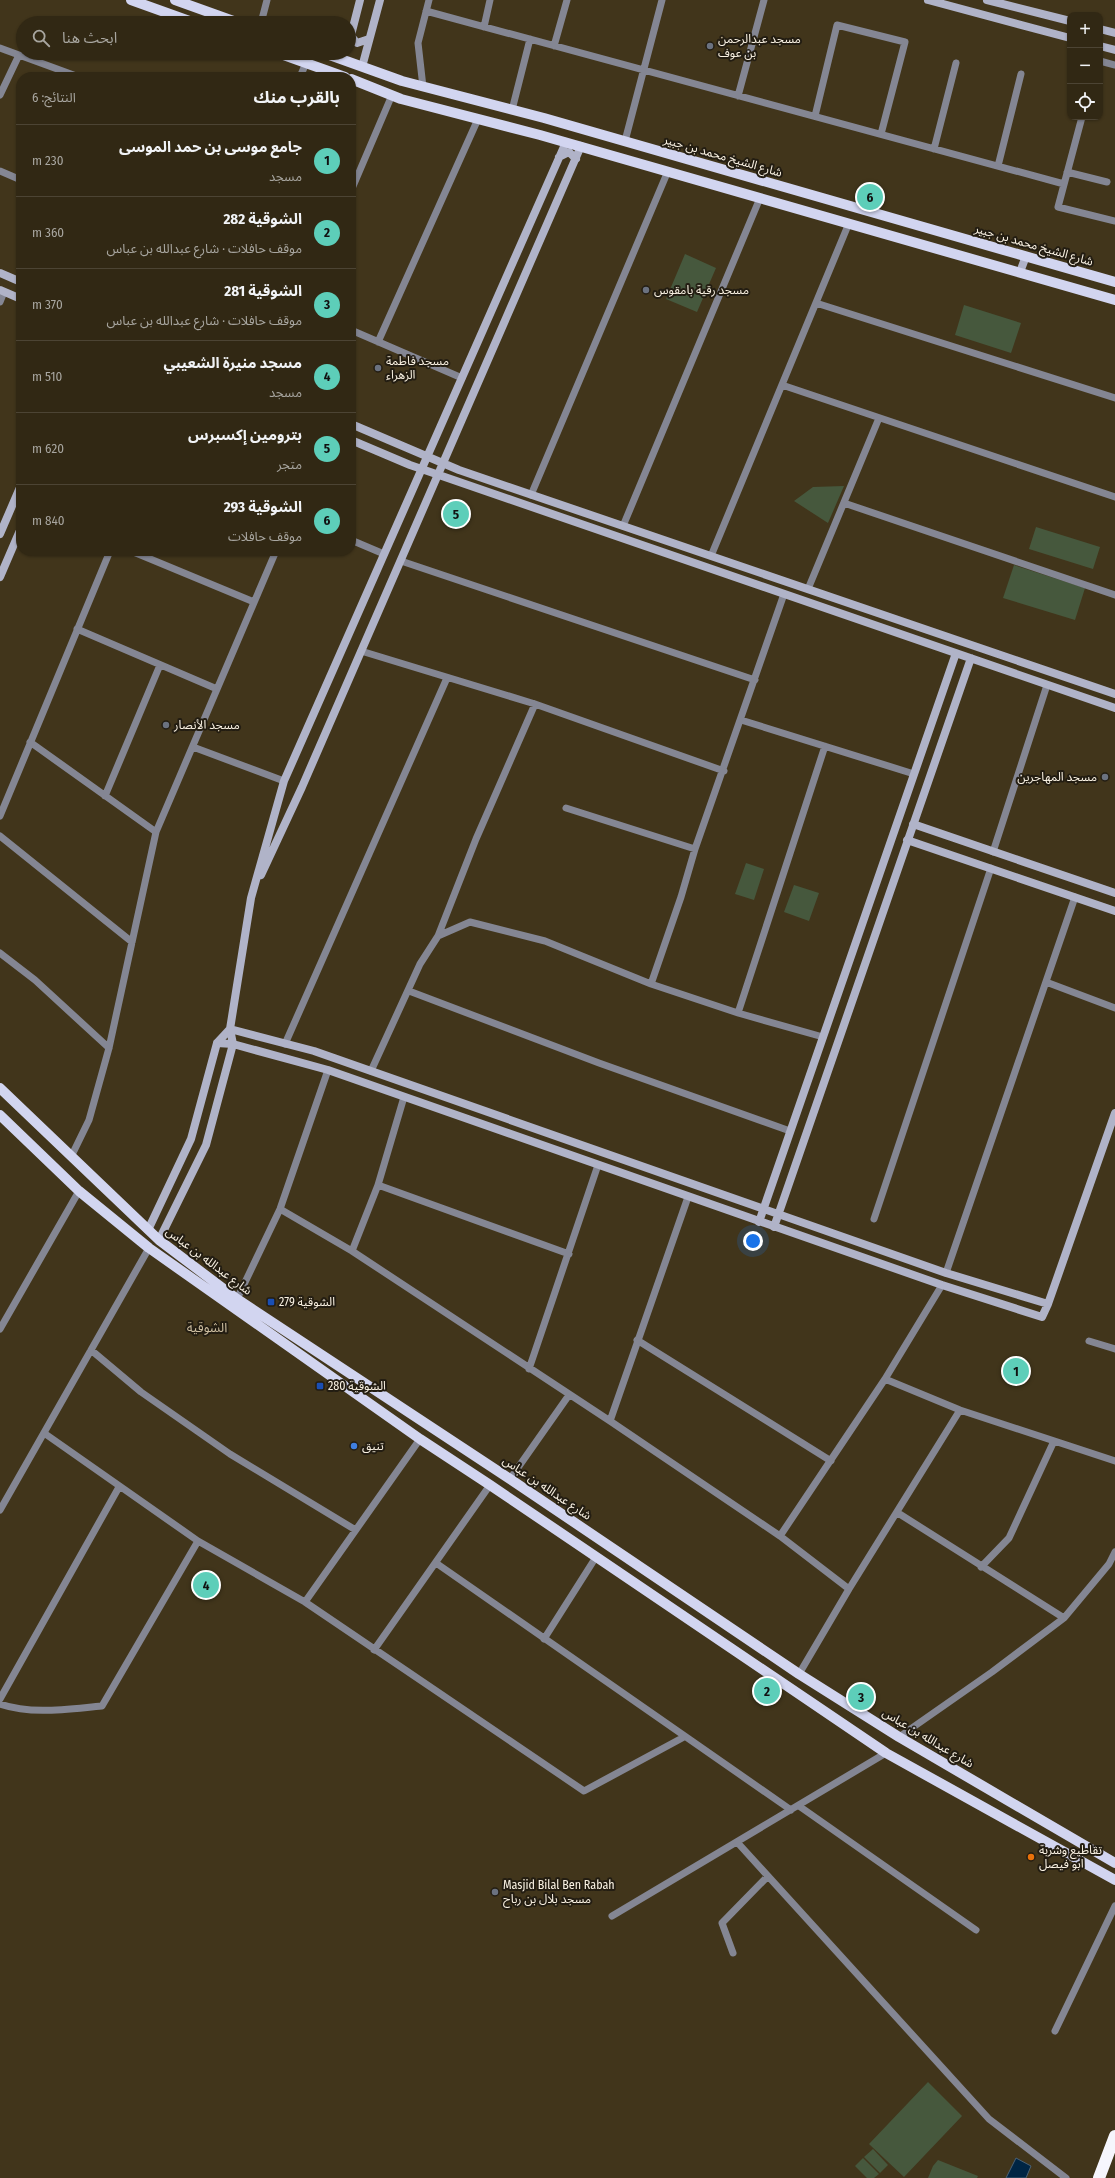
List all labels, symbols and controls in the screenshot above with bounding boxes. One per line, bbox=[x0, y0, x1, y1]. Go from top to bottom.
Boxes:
map controls bbox=[1067, 12, 1103, 120]
button: + bbox=[1067, 12, 1103, 48]
search box bbox=[16, 16, 356, 60]
icon: search bbox=[30, 27, 52, 49]
text: ابحث هنا bbox=[62, 29, 117, 47]
place label: مسجد عبدالرحمن بن عوف bbox=[718, 32, 801, 60]
marker: مسجد عبدالرحمن بن عوف bbox=[705, 41, 715, 51]
button: − bbox=[1067, 48, 1103, 84]
button: locate bbox=[1067, 84, 1103, 120]
text: بالقرب منك bbox=[254, 87, 340, 108]
text: النتائج: 6 bbox=[32, 90, 76, 105]
street label: شارع الشيخ محمد بن جبير bbox=[661, 132, 784, 182]
text: جامع موسى بن حمد الموسى bbox=[119, 138, 302, 156]
text: 230 m bbox=[32, 153, 63, 168]
text: 1 bbox=[324, 153, 330, 168]
text: مسجد bbox=[269, 169, 302, 184]
pin: 6 bbox=[857, 182, 883, 212]
text: الشوقية 282 bbox=[223, 210, 302, 228]
street label: شارع الشيخ محمد بن جبير bbox=[972, 221, 1095, 271]
text: 360 m bbox=[32, 225, 64, 240]
text: 2 bbox=[324, 225, 330, 240]
text: موقف حافلات · شارع عبدالله بن عباس bbox=[106, 241, 302, 256]
text: الشوقية 281 bbox=[224, 282, 302, 300]
place label: مسجد رقية بامقوس bbox=[654, 283, 749, 297]
marker: مسجد رقية بامقوس bbox=[641, 285, 651, 295]
text: 370 m bbox=[32, 297, 63, 312]
text: 3 bbox=[324, 297, 330, 312]
text: موقف حافلات · شارع عبدالله بن عباس bbox=[106, 313, 302, 328]
text: مسجد منيرة الشعيبي bbox=[164, 354, 302, 372]
place label: مسجد فاطمة الزهراء bbox=[386, 354, 449, 382]
marker: مسجد فاطمة الزهراء bbox=[373, 363, 383, 373]
text: 510 m bbox=[32, 369, 62, 384]
text: 4 bbox=[324, 369, 330, 384]
text: مسجد bbox=[269, 385, 302, 400]
text: بترومين إكسبرس bbox=[188, 426, 302, 444]
text: 620 m bbox=[32, 441, 64, 456]
text: 5 bbox=[324, 441, 330, 456]
text: متجر bbox=[277, 457, 302, 472]
text: الشوقية 293 bbox=[224, 498, 302, 516]
pin: 5 bbox=[443, 499, 469, 529]
text: 840 m bbox=[32, 513, 65, 528]
text: 6 bbox=[324, 513, 330, 528]
text: موقف حافلات bbox=[228, 529, 302, 544]
place label: مسجد الأنصار bbox=[173, 718, 240, 732]
marker: مسجد الأنصار bbox=[161, 720, 171, 730]
place label: مسجد المهاجرين bbox=[1017, 770, 1097, 784]
marker: مسجد المهاجرين bbox=[1100, 772, 1110, 782]
street label: شارع عبدالله بن عباس bbox=[162, 1224, 255, 1299]
your location bbox=[743, 1231, 763, 1251]
place label: الشوقية 279 bbox=[279, 1295, 335, 1309]
marker: الشوقية 279 bbox=[266, 1297, 276, 1307]
district label: الشوقية bbox=[187, 1320, 227, 1335]
pin: 1 bbox=[1003, 1356, 1029, 1386]
place label: الشوقية 280 bbox=[328, 1379, 386, 1393]
marker: الشوقية 280 bbox=[315, 1381, 325, 1391]
place label: تنيق bbox=[362, 1439, 384, 1454]
marker: تنيق bbox=[349, 1441, 359, 1451]
street label: شارع عبدالله بن عباس bbox=[499, 1453, 594, 1525]
pin: 4 bbox=[193, 1570, 219, 1600]
pin: 2 bbox=[754, 1676, 780, 1706]
pin: 3 bbox=[848, 1682, 874, 1712]
street label: شارع عبدالله بن عباس bbox=[879, 1705, 976, 1772]
place label: تقاطيع وشربة ابو فيصل bbox=[1039, 1843, 1103, 1871]
marker: تقاطيع وشربة ابو فيصل bbox=[1026, 1852, 1036, 1862]
place label: Masjid Bilal Ben Rabah مسجد بلال بن رباح bbox=[503, 1878, 615, 1908]
marker: Masjid Bilal Ben Rabah مسجد بلال بن رباح bbox=[490, 1887, 500, 1897]

